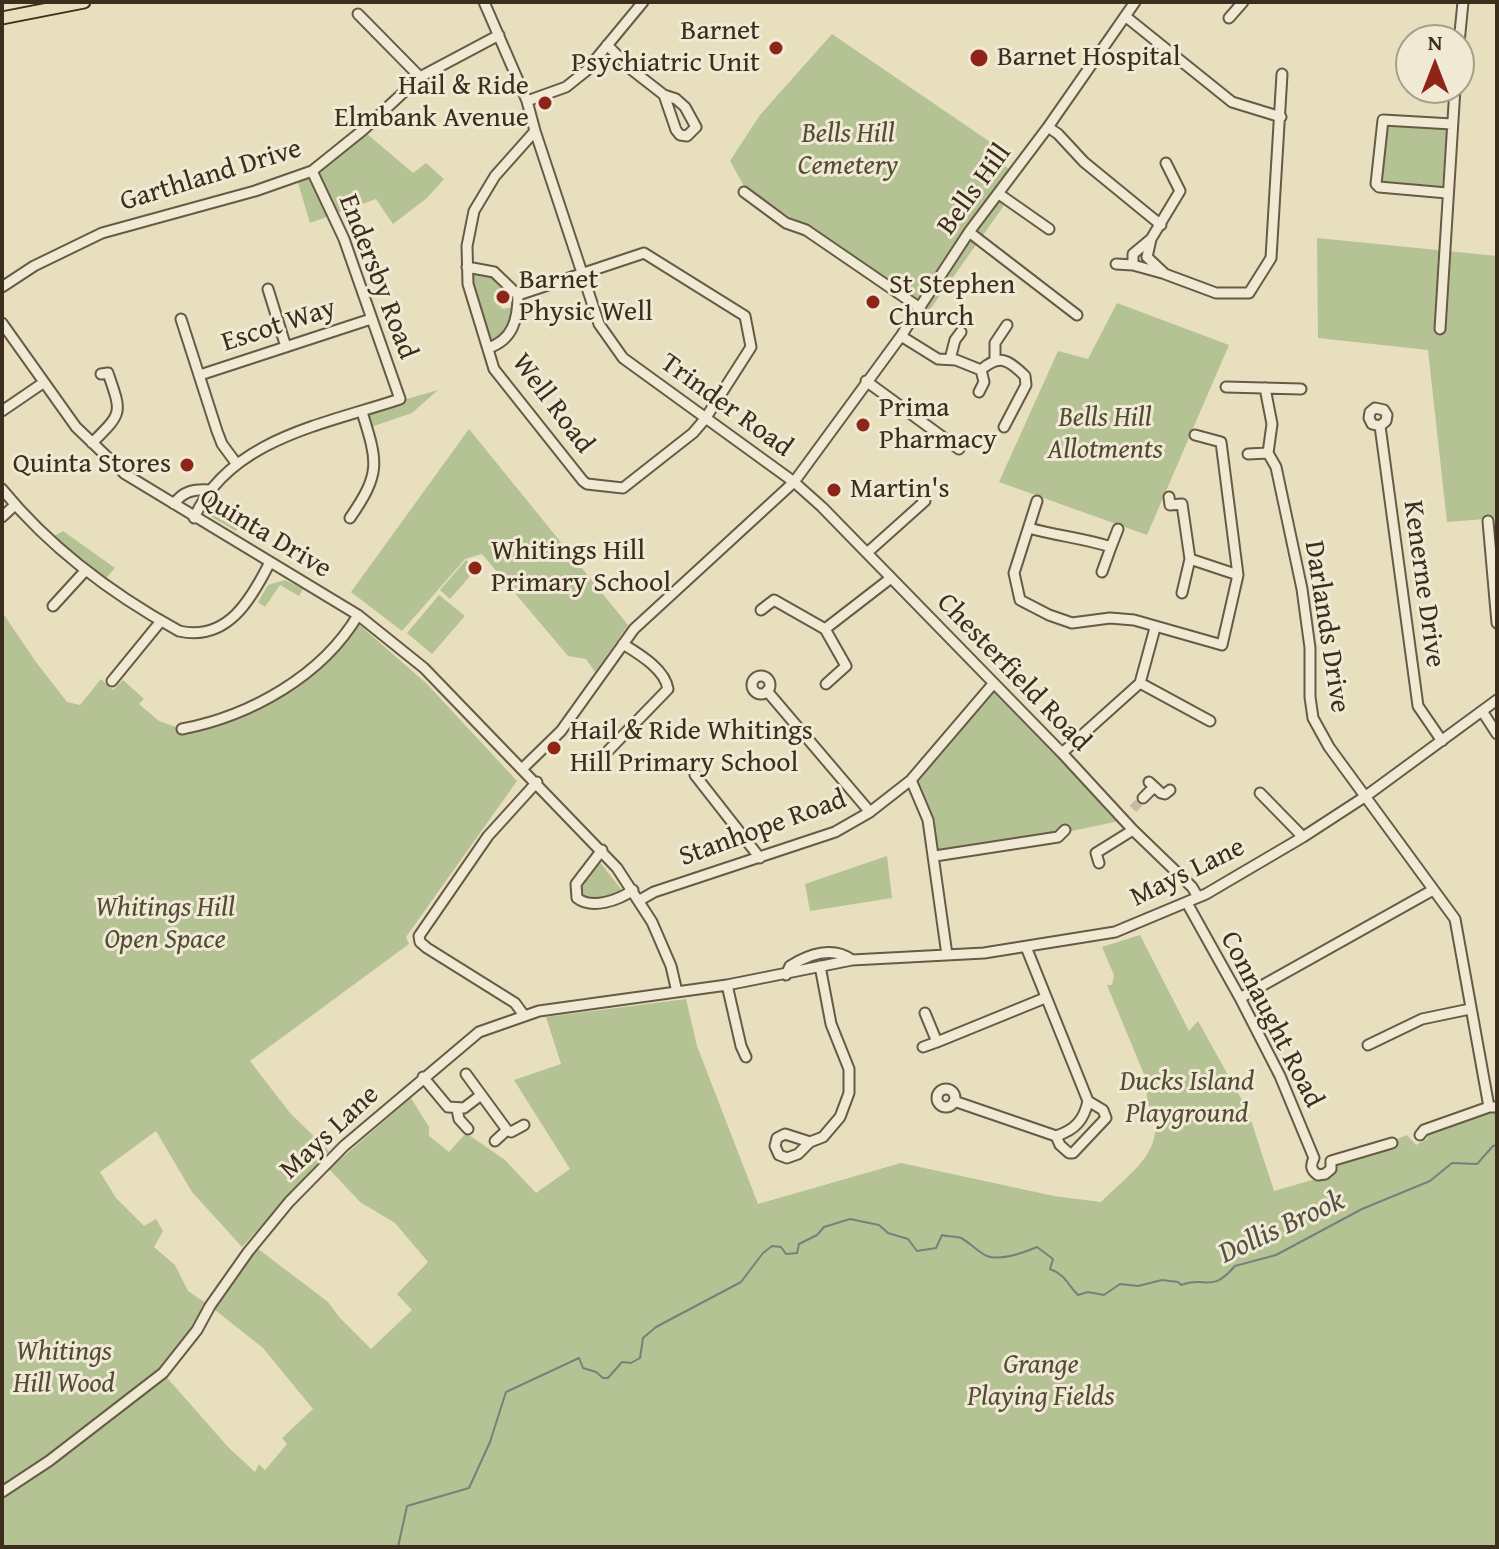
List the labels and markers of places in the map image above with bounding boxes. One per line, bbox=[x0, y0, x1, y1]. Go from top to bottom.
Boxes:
place label: Barnet Psychiatric Unit bbox=[571, 15, 760, 81]
marker: Barnet Psychiatric Unit bbox=[767, 39, 785, 57]
place label: Barnet Hospital bbox=[997, 41, 1180, 75]
marker: Barnet Hospital bbox=[968, 47, 990, 69]
place label: Hail & Ride Elmbank Avenue bbox=[334, 70, 529, 136]
marker: Hail & Ride Elmbank Avenue bbox=[536, 94, 554, 112]
place label: Barnet Physic Well bbox=[519, 264, 653, 330]
place label: St Stephen Church bbox=[889, 269, 1015, 335]
marker: Barnet Physic Well bbox=[494, 288, 512, 306]
marker: St Stephen Church bbox=[864, 293, 882, 311]
place label: Prima Pharmacy bbox=[879, 392, 997, 458]
marker: Prima Pharmacy bbox=[854, 416, 872, 434]
place label: Quinta Stores bbox=[13, 448, 171, 482]
marker: Quinta Stores bbox=[178, 456, 196, 474]
place label: Martin's bbox=[850, 473, 950, 507]
marker: Martin's bbox=[825, 481, 843, 499]
place label: Whitings Hill Primary School bbox=[491, 535, 671, 601]
marker: Whitings Hill Primary School bbox=[466, 559, 484, 577]
place label: Hail & Ride Whitings Hill Primary School bbox=[570, 715, 813, 781]
marker: Hail & Ride Whitings Hill Primary School bbox=[545, 739, 563, 757]

